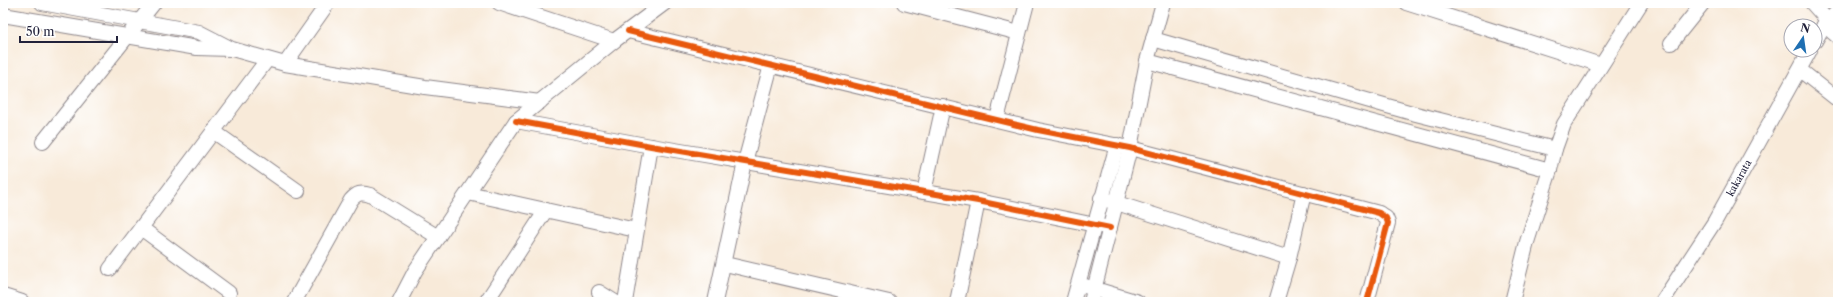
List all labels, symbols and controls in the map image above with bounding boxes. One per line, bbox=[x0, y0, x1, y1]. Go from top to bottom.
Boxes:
scale bar bbox=[20, 18, 117, 44]
north arrow bbox=[1783, 18, 1823, 58]
text: N bbox=[1799, 20, 1812, 36]
text: 50 m bbox=[26, 24, 55, 39]
street label: kakarata bbox=[1724, 157, 1755, 199]

